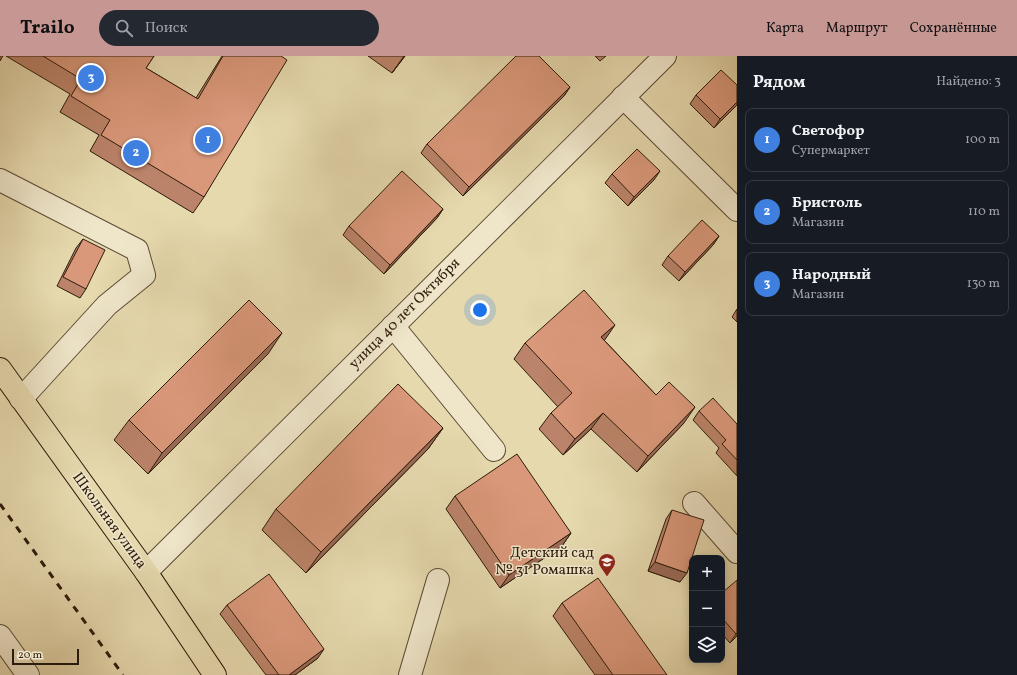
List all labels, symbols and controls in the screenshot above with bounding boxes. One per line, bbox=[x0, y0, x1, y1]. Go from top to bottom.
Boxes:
search box bbox=[99, 10, 379, 46]
text: Trailo bbox=[20, 15, 75, 41]
icon: search bbox=[113, 17, 135, 39]
text: Поиск bbox=[145, 18, 188, 39]
text: Карта bbox=[766, 19, 804, 38]
text: Маршрут bbox=[826, 19, 888, 38]
text: Сохранённые bbox=[910, 19, 997, 38]
pin: 3 bbox=[78, 63, 104, 93]
text: Рядом bbox=[753, 71, 806, 94]
text: Найдено: 3 bbox=[936, 73, 1001, 91]
text: Светофор bbox=[792, 121, 864, 142]
pin: 1 bbox=[195, 125, 221, 155]
text: 1 bbox=[764, 131, 770, 149]
text: 100 m bbox=[965, 131, 1000, 149]
pin: 2 bbox=[123, 138, 149, 168]
text: Супермаркет bbox=[792, 142, 870, 160]
text: Бристоль bbox=[792, 193, 862, 214]
text: 2 bbox=[764, 203, 770, 221]
text: 110 m bbox=[968, 203, 1000, 221]
text: Магазин bbox=[792, 214, 844, 232]
street label: улица 40 лет Октября bbox=[345, 254, 465, 374]
text: Народный bbox=[792, 265, 871, 286]
text: 3 bbox=[764, 275, 770, 293]
text: 130 m bbox=[967, 275, 1000, 293]
text: Магазин bbox=[792, 286, 844, 304]
your location bbox=[470, 300, 490, 320]
street label: Школьная улица bbox=[67, 468, 151, 574]
place label: Детский сад № 31 Ромашка bbox=[495, 543, 595, 581]
school or university icon: Детский сад № 31 Ромашка bbox=[597, 552, 617, 577]
map controls bbox=[689, 555, 725, 663]
button: + bbox=[689, 555, 725, 591]
button: − bbox=[689, 591, 725, 627]
button: layers bbox=[689, 627, 725, 663]
scale bar bbox=[12, 647, 79, 666]
text: 20 m bbox=[18, 648, 42, 663]

